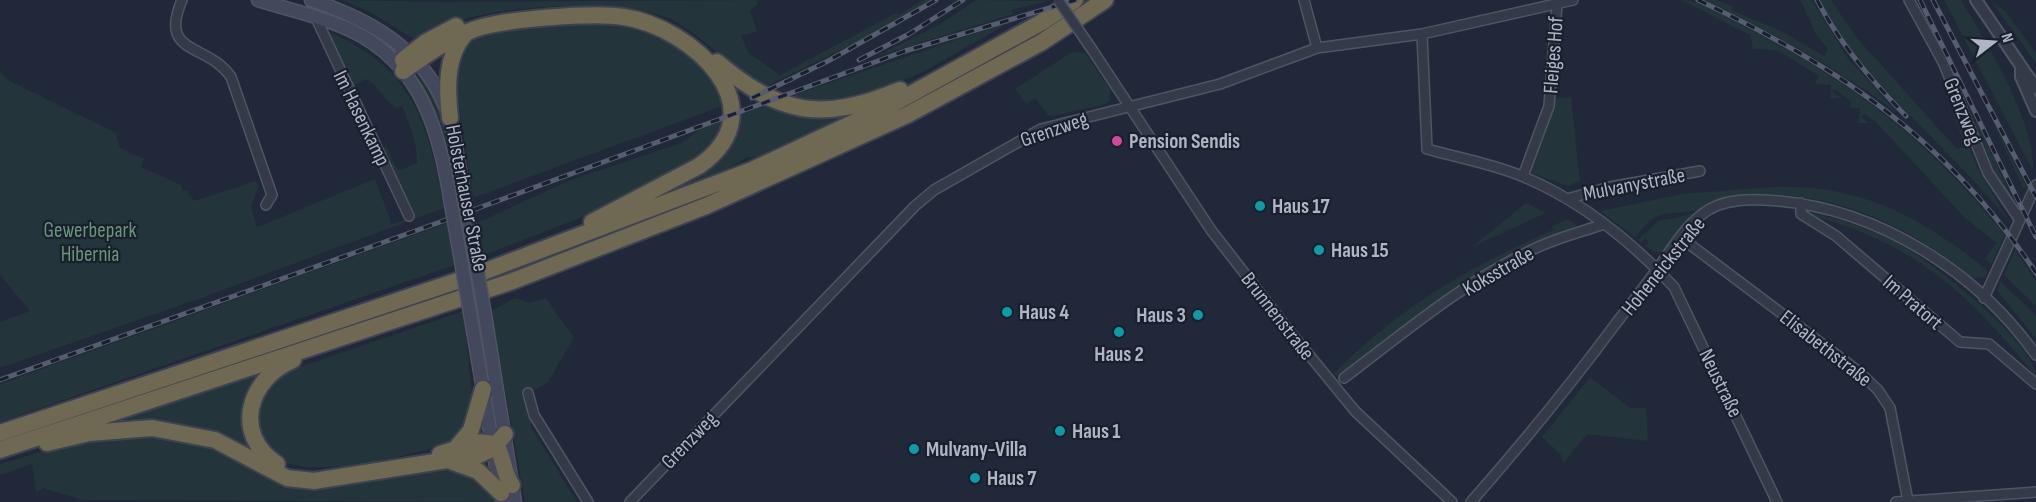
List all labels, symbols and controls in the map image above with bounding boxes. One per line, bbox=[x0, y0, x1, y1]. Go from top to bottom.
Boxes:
north arrow bbox=[1964, 12, 2024, 72]
street label: Fleiges Hof bbox=[1538, 15, 1569, 94]
text: N bbox=[1997, 31, 2017, 45]
street label: Im Hasenkamp bbox=[328, 66, 395, 170]
street label: Grenzweg bbox=[1938, 74, 1987, 148]
street label: Grenzweg bbox=[1017, 106, 1091, 153]
street label: Holsterhauser Straße bbox=[440, 122, 493, 274]
place label: Pension Sendis bbox=[1129, 129, 1240, 154]
marker: Pension Sendis bbox=[1110, 134, 1124, 148]
street label: Mulvanystraße bbox=[1581, 162, 1687, 207]
place label: Haus 17 bbox=[1272, 194, 1330, 219]
marker: Haus 17 bbox=[1253, 199, 1267, 213]
street label: Hoheneickstraße bbox=[1616, 212, 1711, 321]
park label: Gewerbepark Hibernia bbox=[43, 218, 137, 267]
place label: Haus 15 bbox=[1331, 238, 1389, 263]
street label: Koksstraße bbox=[1458, 241, 1538, 302]
marker: Haus 15 bbox=[1312, 243, 1326, 257]
street label: Brunnenstraße bbox=[1236, 267, 1320, 365]
street label: Im Pratort bbox=[1878, 270, 1948, 335]
place label: Haus 4 bbox=[1019, 300, 1069, 325]
place label: Haus 3 bbox=[1136, 303, 1186, 328]
marker: Haus 4 bbox=[1000, 305, 1014, 319]
street label: Elisabethstraße bbox=[1775, 305, 1877, 392]
marker: Haus 3 bbox=[1191, 308, 1205, 322]
marker: Haus 2 bbox=[1112, 325, 1126, 339]
place label: Haus 2 bbox=[1094, 342, 1144, 367]
street label: Neustraße bbox=[1693, 345, 1748, 421]
street label: Grenzweg bbox=[656, 407, 723, 474]
place label: Haus 1 bbox=[1072, 419, 1121, 444]
marker: Haus 1 bbox=[1053, 424, 1067, 438]
place label: Mulvany-Villa bbox=[926, 437, 1027, 462]
marker: Mulvany-Villa bbox=[907, 442, 921, 456]
place label: Haus 7 bbox=[987, 466, 1037, 491]
marker: Haus 7 bbox=[968, 471, 982, 485]

